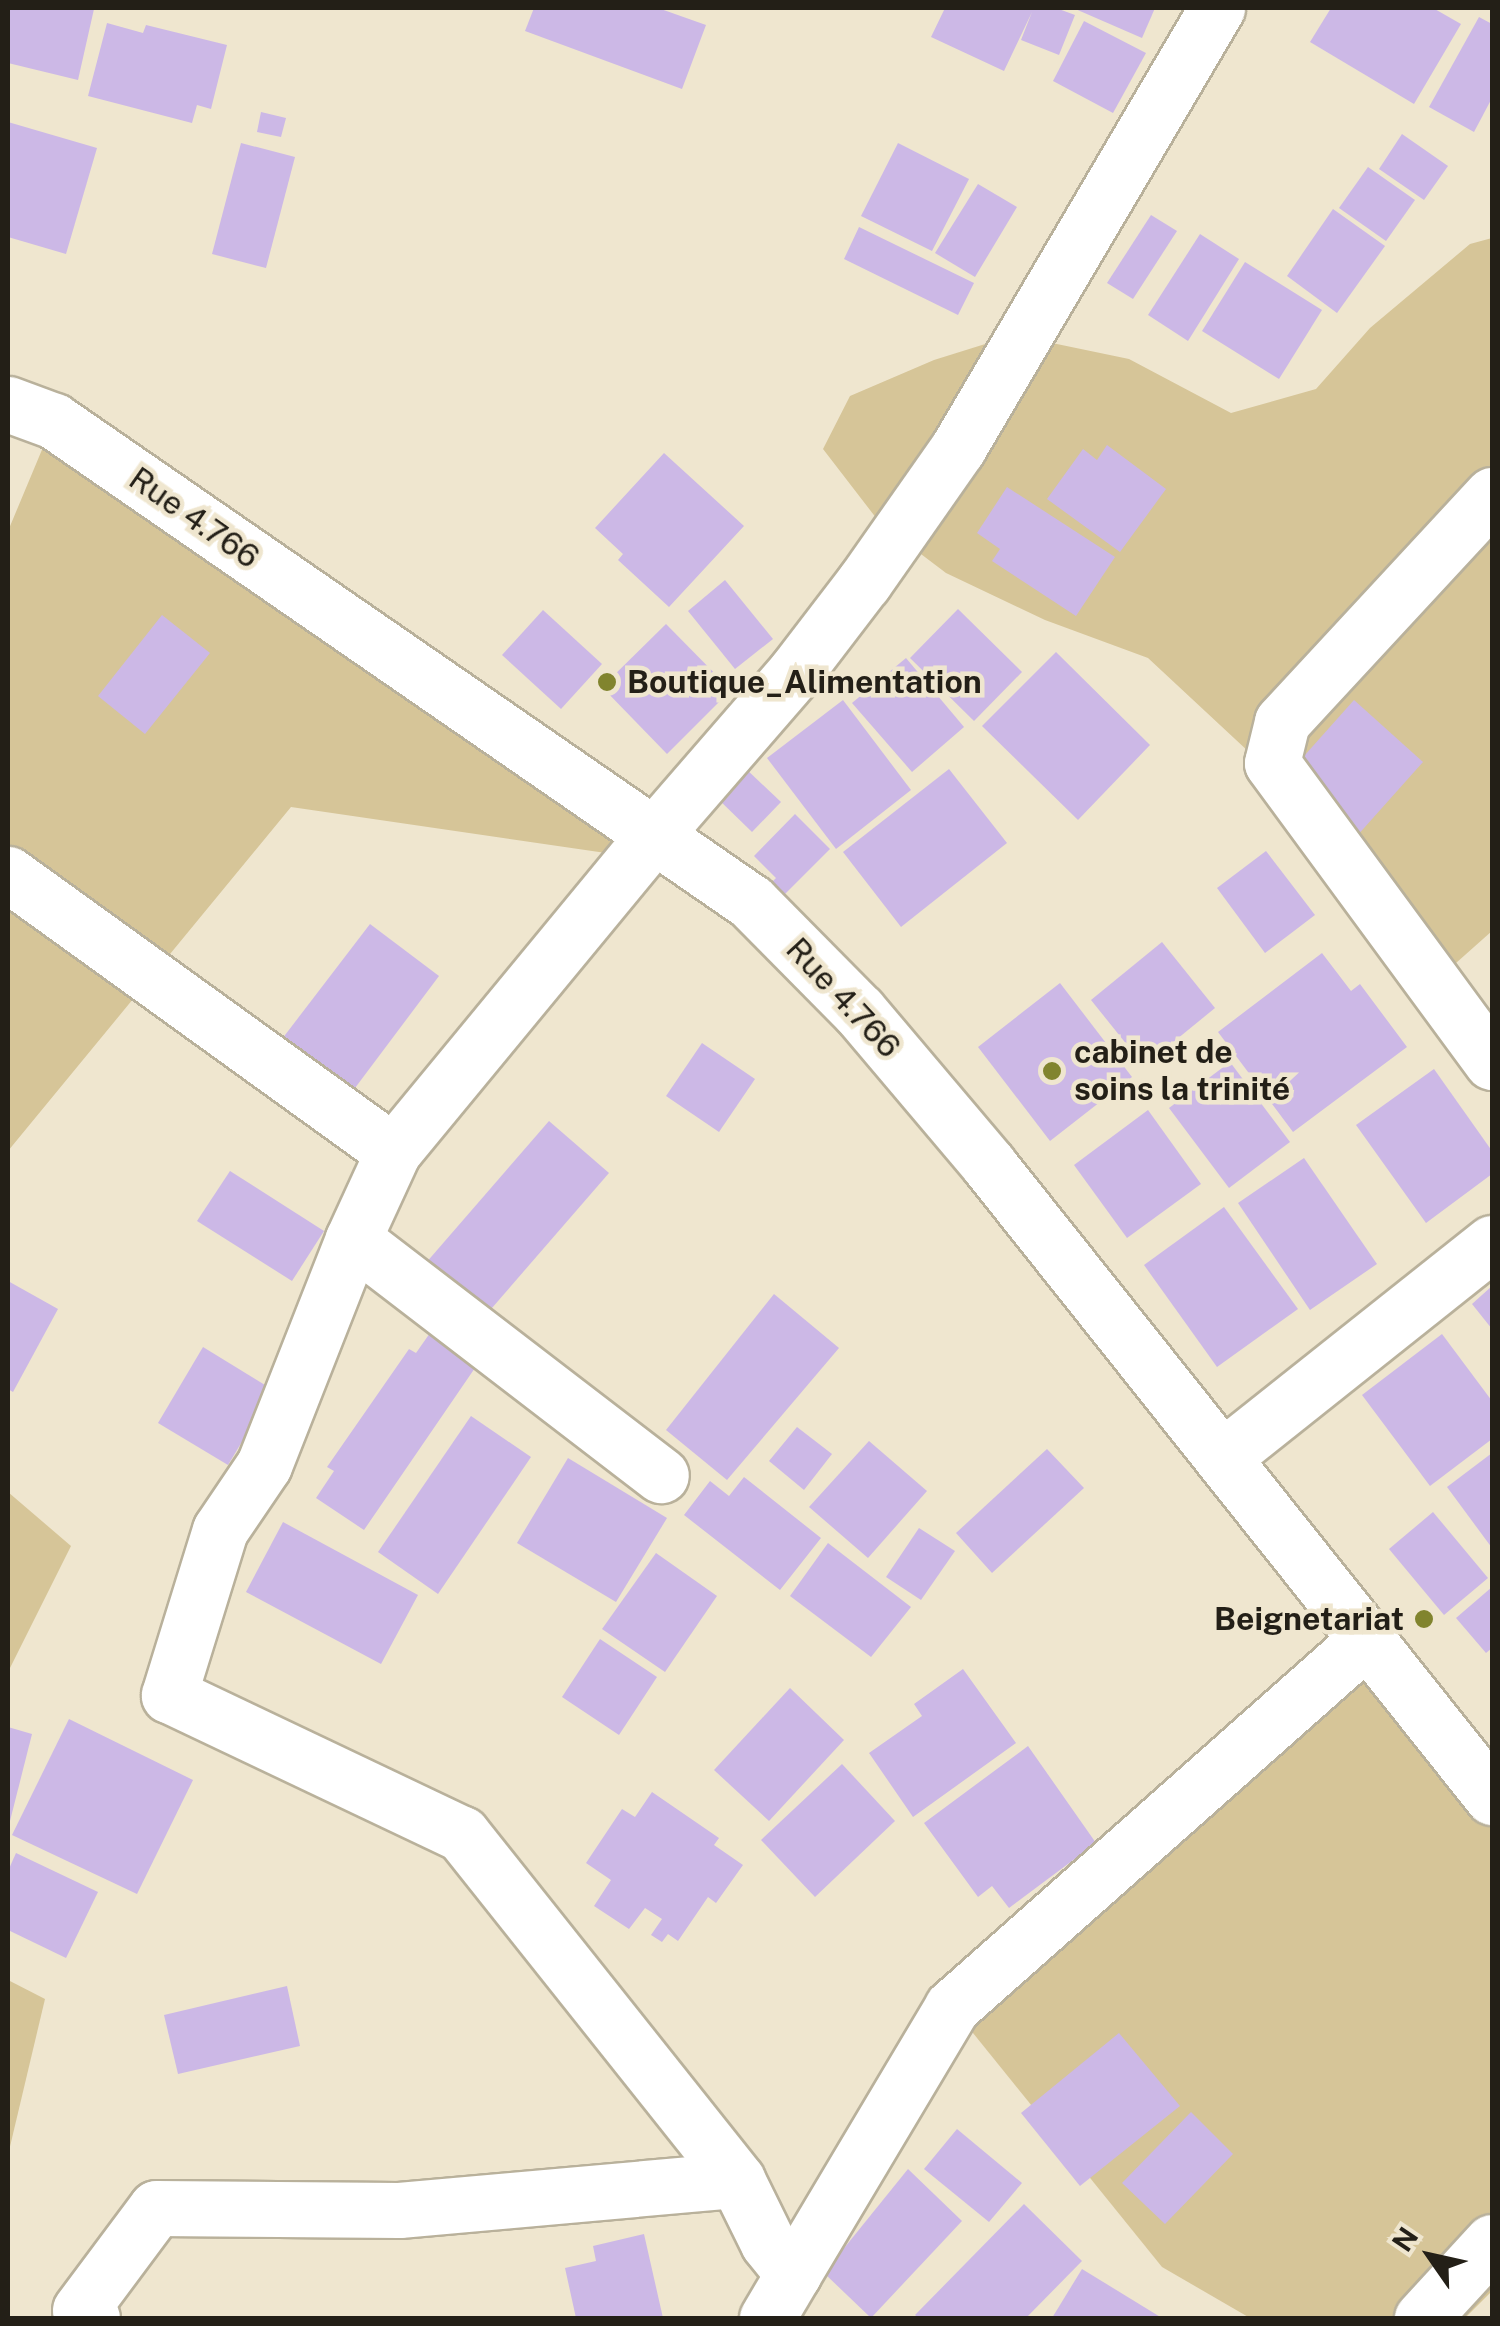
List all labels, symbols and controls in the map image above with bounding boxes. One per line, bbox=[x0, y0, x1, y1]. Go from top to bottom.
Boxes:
street label: Rue 4.766 bbox=[122, 459, 266, 577]
place label: Boutique_Alimentation bbox=[627, 663, 982, 701]
marker: Boutique_Alimentation bbox=[596, 671, 618, 693]
street label: Rue 4.766 bbox=[778, 930, 908, 1066]
place label: cabinet de soins la trinité bbox=[1074, 1034, 1290, 1109]
marker: cabinet de soins la trinité bbox=[1039, 1058, 1065, 1084]
place label: Beignetariat bbox=[1214, 1600, 1404, 1638]
marker: Beignetariat bbox=[1413, 1608, 1435, 1630]
north arrow bbox=[1380, 2206, 1480, 2306]
text: N bbox=[1385, 2221, 1425, 2257]

